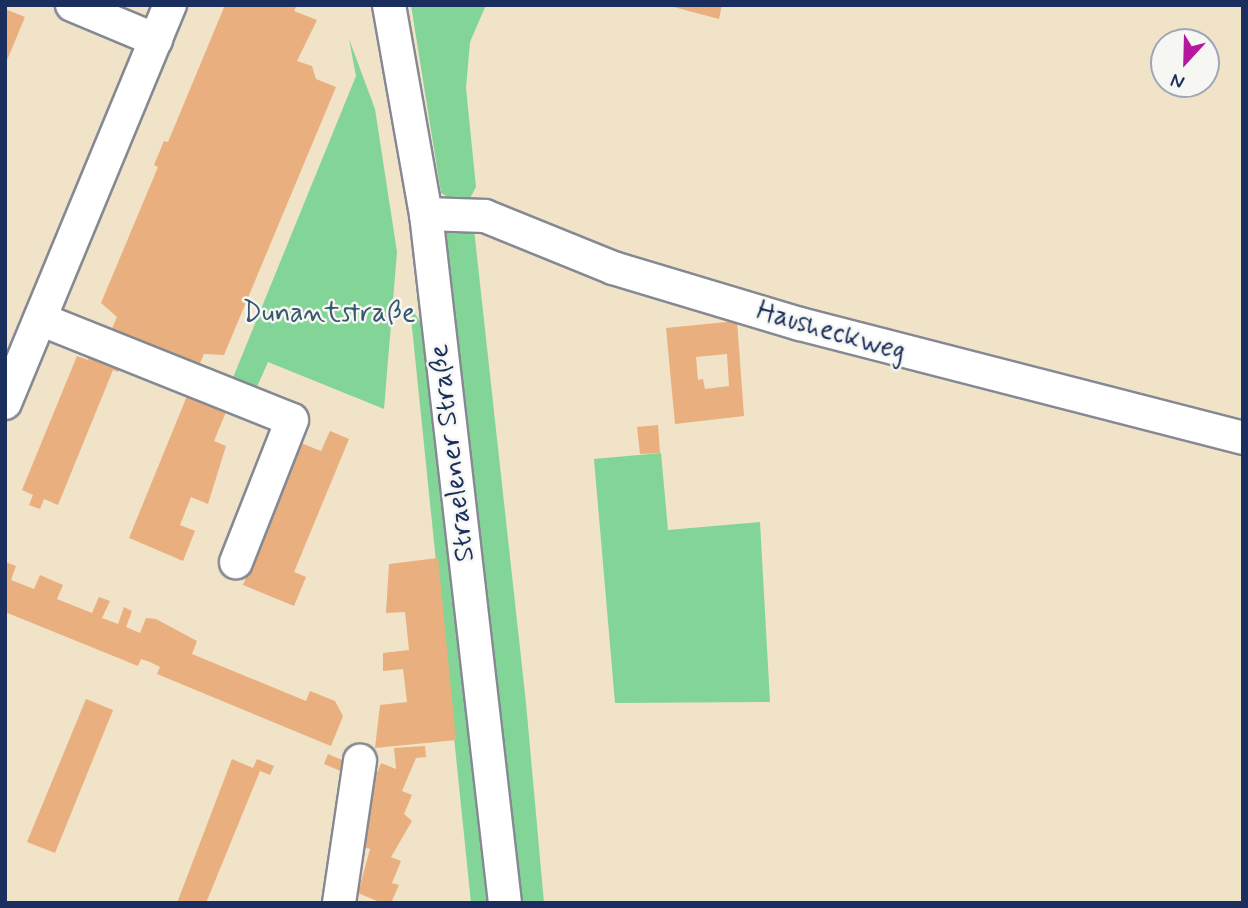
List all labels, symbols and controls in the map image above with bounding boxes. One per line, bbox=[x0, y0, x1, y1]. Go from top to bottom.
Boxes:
north arrow bbox=[1150, 28, 1220, 98]
text: N bbox=[1167, 67, 1188, 95]
street label: Hausheckweg bbox=[753, 295, 909, 369]
park label: Dunantstraße bbox=[242, 297, 416, 331]
street label: Straelener Straße bbox=[423, 342, 483, 564]

